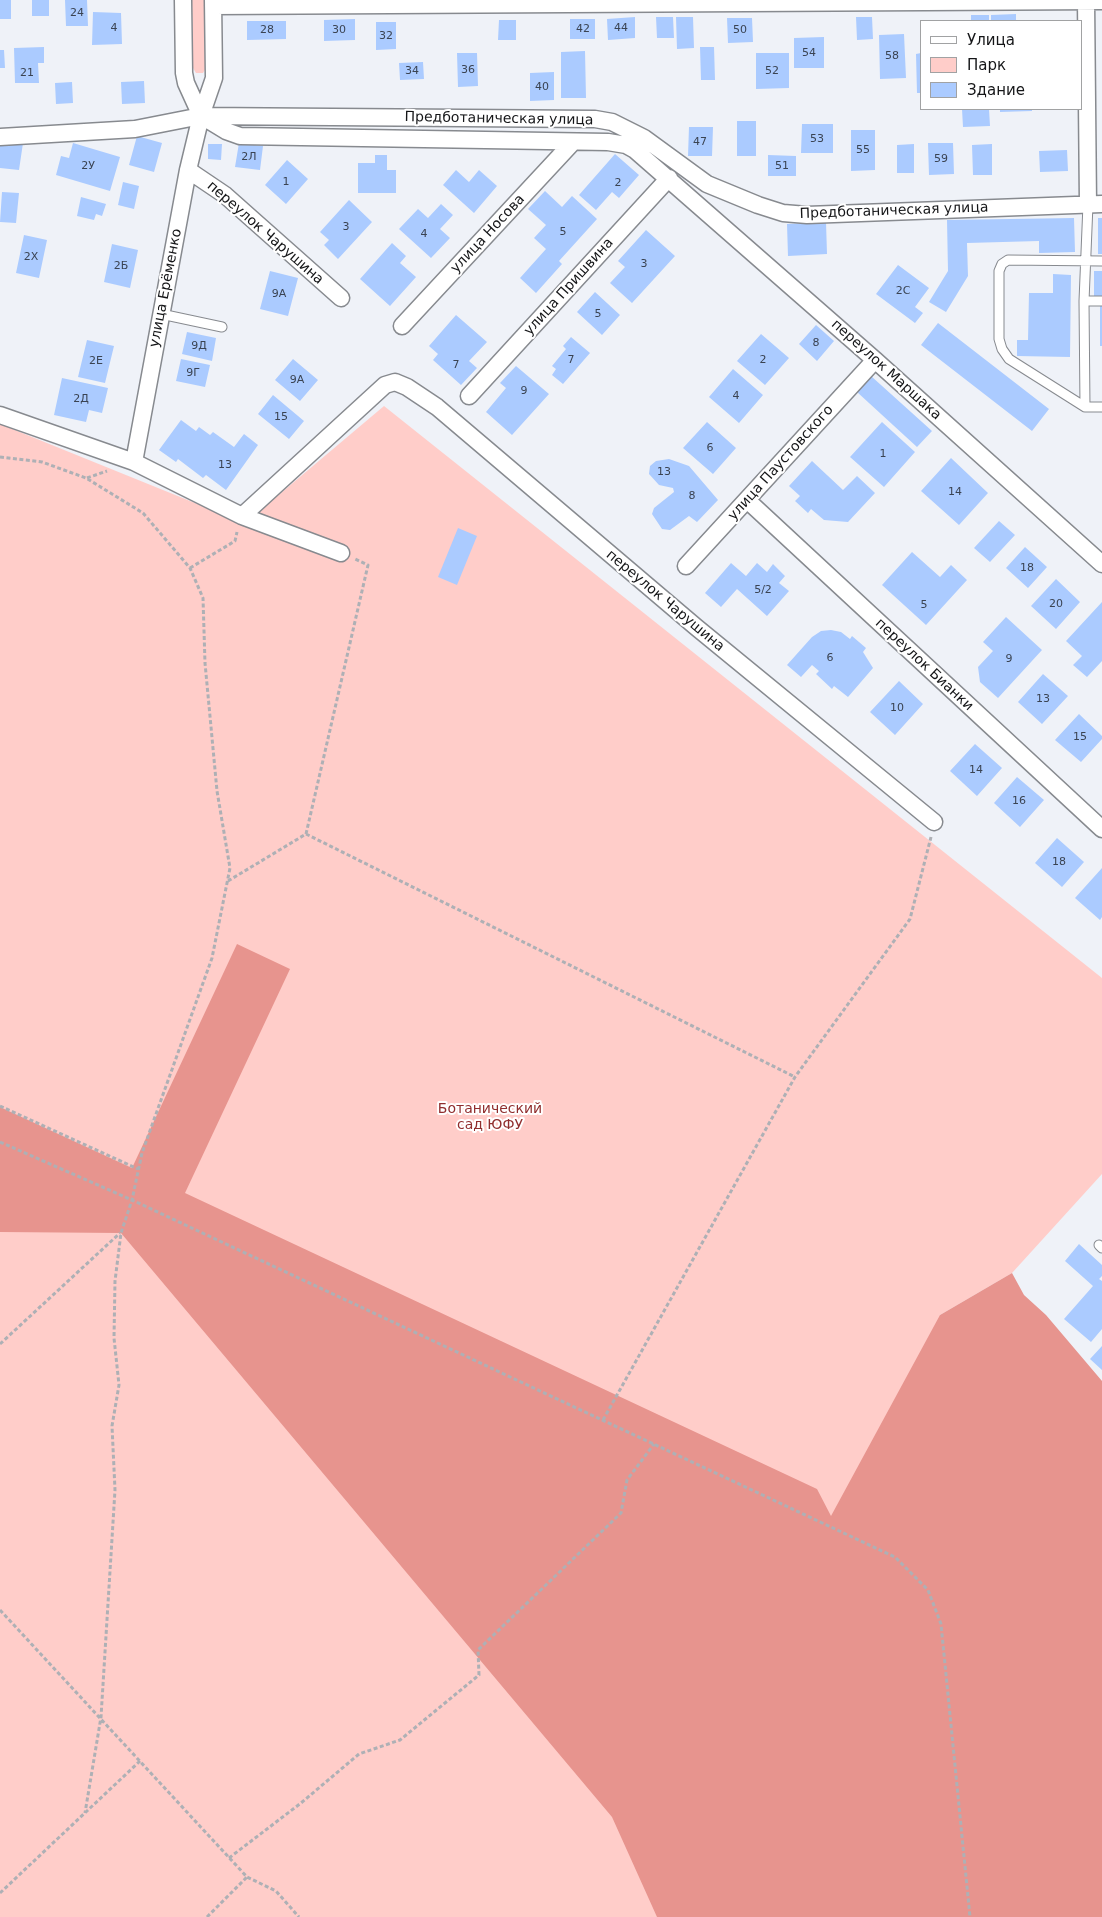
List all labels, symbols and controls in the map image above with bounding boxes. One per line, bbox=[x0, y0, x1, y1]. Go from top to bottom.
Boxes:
house number: 24 bbox=[70, 6, 84, 20]
legend bbox=[920, 20, 1082, 110]
house number: 4 bbox=[111, 21, 117, 35]
house number: 44 bbox=[614, 21, 628, 35]
house number: 42 bbox=[576, 22, 590, 36]
house number: 28 bbox=[260, 23, 274, 37]
house number: 30 bbox=[332, 23, 346, 37]
house number: 50 bbox=[733, 23, 747, 37]
house number: 32 bbox=[379, 29, 393, 43]
text: Улица bbox=[967, 31, 1015, 49]
house number: 54 bbox=[802, 46, 816, 60]
house number: 58 bbox=[885, 49, 899, 63]
text: Парк bbox=[967, 56, 1006, 74]
house number: 36 bbox=[461, 63, 475, 77]
house number: 34 bbox=[405, 64, 419, 78]
house number: 52 bbox=[765, 64, 779, 78]
house number: 21 bbox=[20, 66, 34, 80]
house number: 40 bbox=[535, 80, 549, 94]
text: Здание bbox=[967, 81, 1025, 99]
street label: Предботаническая улица bbox=[404, 109, 594, 129]
house number: 53 bbox=[810, 132, 824, 146]
house number: 47 bbox=[693, 135, 707, 149]
house number: 55 bbox=[856, 143, 870, 157]
house number: 2Л bbox=[241, 150, 257, 164]
house number: 59 bbox=[934, 152, 948, 166]
house number: 2У bbox=[81, 159, 95, 173]
house number: 51 bbox=[775, 159, 789, 173]
house number: 1 bbox=[283, 175, 289, 189]
house number: 2 bbox=[615, 176, 621, 190]
street label: переулок Чарушина bbox=[203, 178, 327, 288]
street label: улица Носова bbox=[447, 191, 529, 277]
street label: Предботаническая улица bbox=[799, 199, 989, 223]
house number: 3 bbox=[343, 220, 349, 234]
house number: 5 bbox=[560, 225, 566, 239]
street label: улица Ерёменко bbox=[146, 227, 186, 349]
house number: 4 bbox=[421, 227, 427, 241]
street label: улица Пришвина bbox=[521, 235, 617, 339]
house number: 2Х bbox=[24, 250, 38, 264]
house number: 3 bbox=[641, 257, 647, 271]
house number: 2Б bbox=[114, 259, 128, 273]
house number: 2С bbox=[896, 284, 910, 298]
house number: 9А bbox=[272, 287, 286, 301]
house number: 5 bbox=[595, 307, 601, 321]
street label: переулок Маршака bbox=[828, 316, 944, 424]
house number: 8 bbox=[813, 336, 819, 350]
house number: 9Д bbox=[191, 339, 207, 353]
house number: 7 bbox=[568, 353, 574, 367]
house number: 2 bbox=[760, 353, 766, 367]
house number: 2Е bbox=[89, 354, 103, 368]
house number: 7 bbox=[453, 358, 459, 372]
house number: 9Г bbox=[186, 366, 200, 380]
house number: 9А bbox=[290, 373, 304, 387]
house number: 9 bbox=[521, 384, 527, 398]
house number: 4 bbox=[733, 389, 739, 403]
house number: 2Д bbox=[73, 392, 89, 406]
street label: улица Паустовского bbox=[725, 402, 837, 524]
house number: 15 bbox=[274, 410, 288, 424]
house number: 6 bbox=[707, 441, 713, 455]
house number: 1 bbox=[880, 447, 886, 461]
house number: 13 bbox=[218, 458, 232, 472]
house number: 13 bbox=[657, 465, 671, 479]
house number: 14 bbox=[948, 485, 962, 499]
house number: 8 bbox=[689, 489, 695, 503]
street label: переулок Чарушина bbox=[603, 547, 727, 655]
house number: 18 bbox=[1020, 561, 1034, 575]
house number: 5/2 bbox=[754, 583, 772, 597]
house number: 20 bbox=[1049, 597, 1063, 611]
house number: 5 bbox=[921, 598, 927, 612]
street label: переулок Бианки bbox=[871, 615, 977, 715]
house number: 6 bbox=[827, 651, 833, 665]
house number: 9 bbox=[1006, 652, 1012, 666]
house number: 13 bbox=[1036, 692, 1050, 706]
house number: 10 bbox=[890, 701, 904, 715]
house number: 15 bbox=[1073, 730, 1087, 744]
house number: 14 bbox=[969, 763, 983, 777]
house number: 16 bbox=[1012, 794, 1026, 808]
house number: 18 bbox=[1052, 855, 1066, 869]
park label: Ботанический сад ЮФУ bbox=[438, 1101, 542, 1134]

